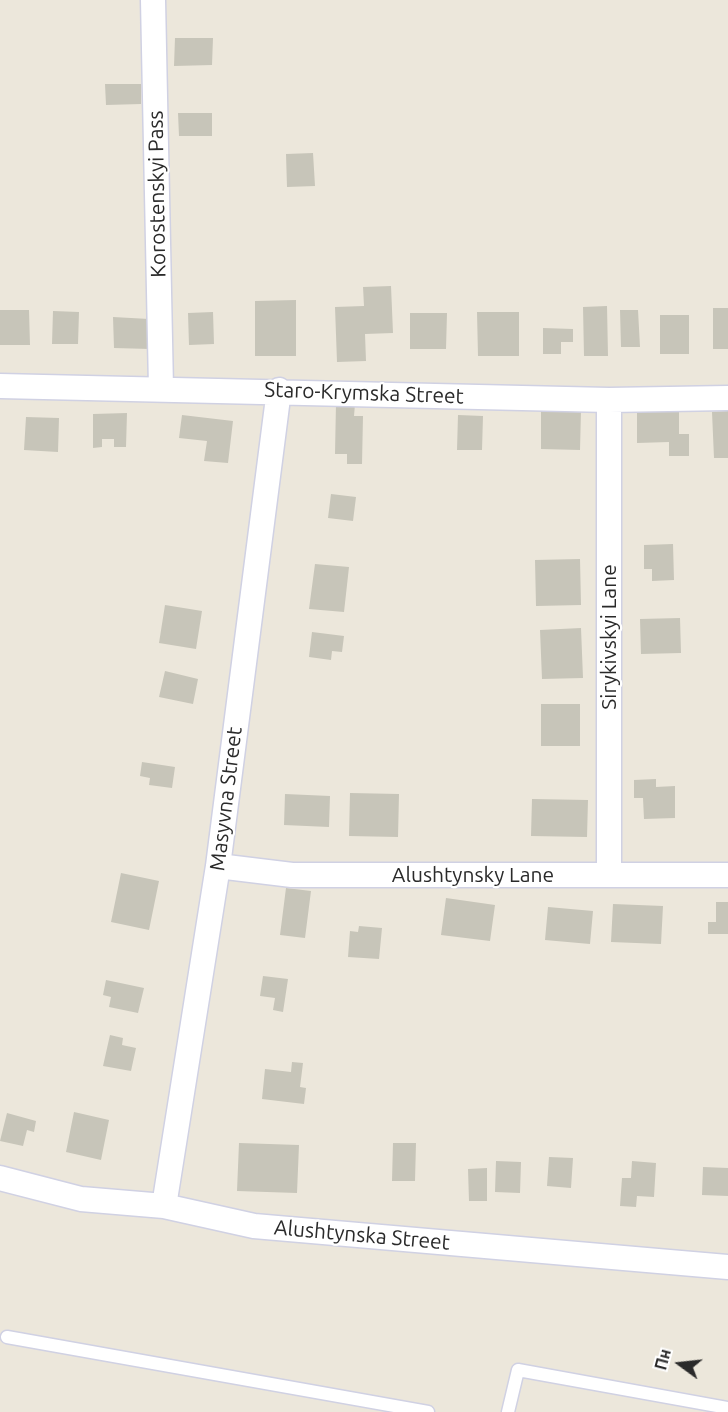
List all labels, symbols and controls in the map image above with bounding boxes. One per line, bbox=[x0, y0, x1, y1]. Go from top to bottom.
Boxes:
street label: Korostenskyi Pass bbox=[143, 110, 171, 278]
street label: Staro-Krymska Street bbox=[264, 377, 464, 409]
street label: Sirykivskyi Lane bbox=[596, 564, 622, 710]
street label: Masyvna Street bbox=[205, 725, 247, 873]
street label: Alushtynsky Lane bbox=[392, 862, 554, 888]
street label: Alushtynska Street bbox=[273, 1215, 451, 1255]
north arrow bbox=[650, 1334, 710, 1394]
text: Пн bbox=[651, 1347, 674, 1372]

